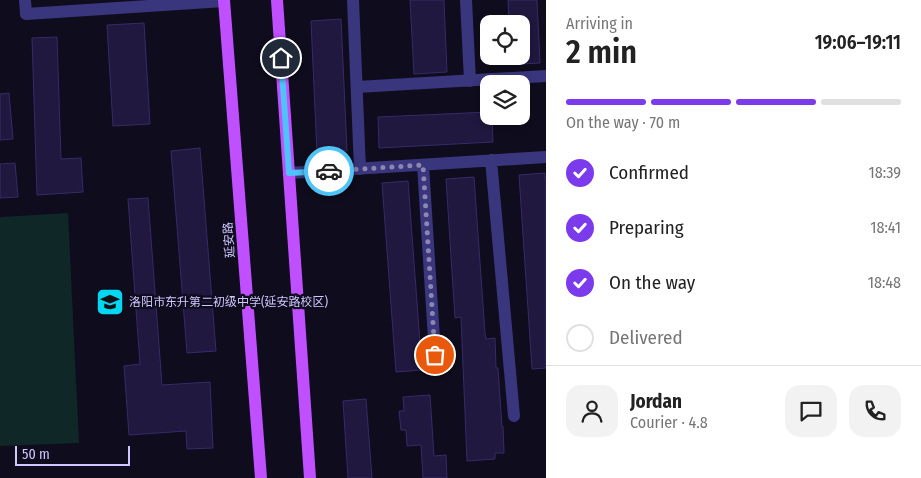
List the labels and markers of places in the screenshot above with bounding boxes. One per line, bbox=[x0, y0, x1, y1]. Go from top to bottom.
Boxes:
pin bbox=[260, 37, 302, 79]
school or university icon: 洛阳市东升第二初级中学(延安路校区) bbox=[95, 287, 125, 317]
place label: 洛阳市东升第二初级中学(延安路校区) bbox=[129, 295, 329, 309]
pin bbox=[414, 334, 456, 376]

